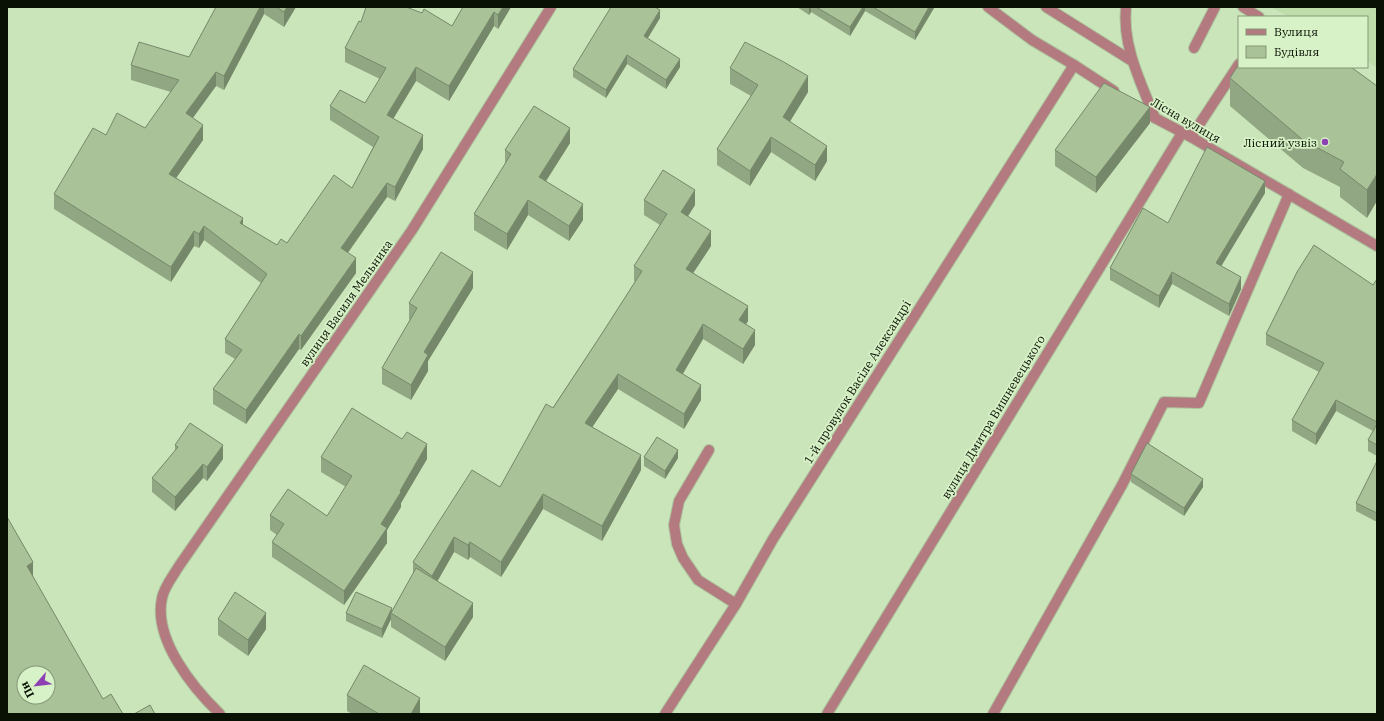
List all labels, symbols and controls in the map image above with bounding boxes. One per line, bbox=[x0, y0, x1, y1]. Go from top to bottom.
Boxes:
legend bbox=[1238, 16, 1368, 68]
text: Вулиця bbox=[1274, 24, 1318, 39]
text: Будівля bbox=[1274, 44, 1319, 59]
street label: Лісна вулиця bbox=[1148, 94, 1224, 146]
place label: Лісний узвіз bbox=[1243, 135, 1317, 150]
marker: Лісний узвіз bbox=[1320, 137, 1330, 147]
street label: вулиця Василя Мельника bbox=[297, 236, 396, 369]
street label: 1-й провулок Васіле Александрі bbox=[800, 297, 914, 467]
street label: вулиця Дмитра Вишневецького bbox=[938, 332, 1048, 502]
north arrow bbox=[16, 665, 56, 705]
text: Пн bbox=[17, 679, 37, 700]

